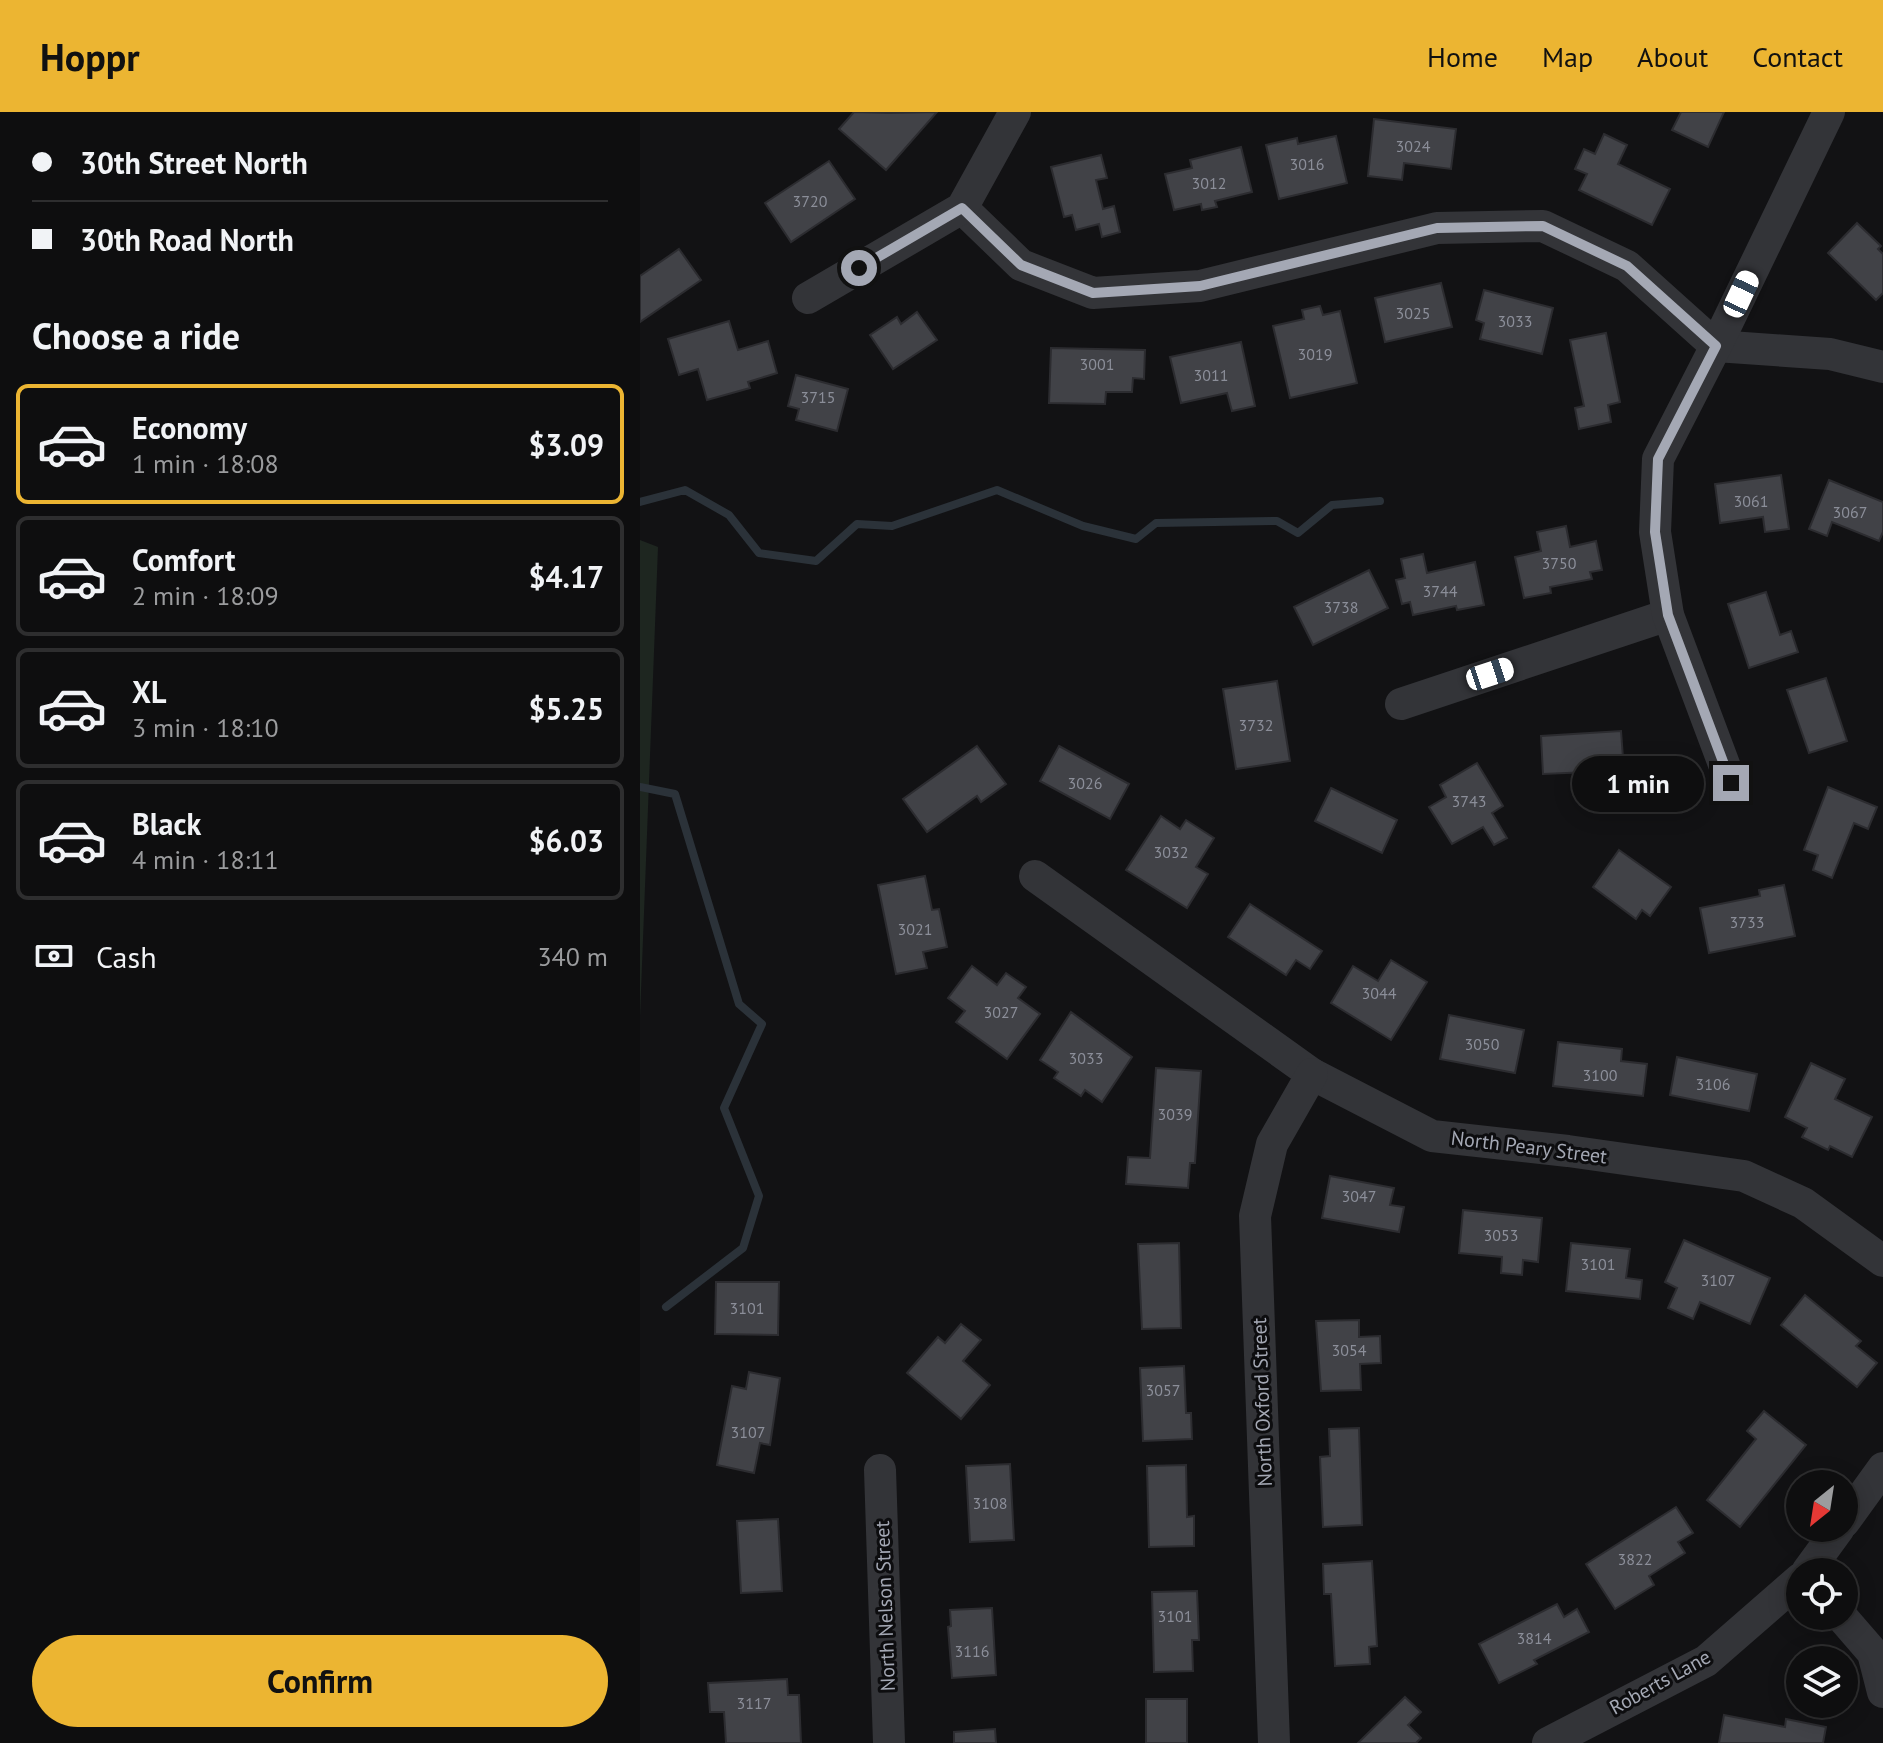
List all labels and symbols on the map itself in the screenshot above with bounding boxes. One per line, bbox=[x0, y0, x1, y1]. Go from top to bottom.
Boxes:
house number: 3024 bbox=[1396, 136, 1431, 156]
house number: 3016 bbox=[1290, 154, 1324, 174]
house number: 3012 bbox=[1192, 173, 1226, 193]
house number: 3720 bbox=[793, 191, 828, 211]
route start bbox=[841, 250, 877, 286]
car bbox=[1720, 267, 1762, 321]
house number: 3025 bbox=[1396, 303, 1430, 323]
house number: 3033 bbox=[1498, 311, 1532, 331]
house number: 3019 bbox=[1298, 344, 1332, 364]
house number: 3001 bbox=[1080, 354, 1114, 374]
house number: 3011 bbox=[1194, 365, 1228, 385]
house number: 3715 bbox=[801, 387, 835, 407]
house number: 3061 bbox=[1734, 491, 1768, 511]
house number: 3067 bbox=[1833, 502, 1867, 522]
house number: 3750 bbox=[1542, 553, 1577, 573]
house number: 3744 bbox=[1423, 581, 1458, 601]
house number: 3738 bbox=[1324, 597, 1358, 617]
car bbox=[1463, 655, 1517, 693]
house number: 3732 bbox=[1239, 715, 1273, 735]
callout: 1 min bbox=[1571, 755, 1703, 811]
route end bbox=[1713, 765, 1749, 801]
house number: 3026 bbox=[1068, 773, 1102, 793]
house number: 3743 bbox=[1452, 791, 1486, 811]
house number: 3032 bbox=[1154, 842, 1188, 862]
house number: 3733 bbox=[1730, 912, 1764, 932]
house number: 3021 bbox=[898, 919, 932, 939]
house number: 3044 bbox=[1362, 983, 1397, 1003]
house number: 3027 bbox=[984, 1002, 1018, 1022]
house number: 3050 bbox=[1465, 1034, 1500, 1054]
house number: 3033 bbox=[1069, 1048, 1103, 1068]
house number: 3100 bbox=[1583, 1065, 1618, 1085]
house number: 3106 bbox=[1696, 1074, 1730, 1094]
house number: 3039 bbox=[1158, 1104, 1192, 1124]
street label: North Peary Street bbox=[1450, 1125, 1609, 1169]
house number: 3047 bbox=[1342, 1186, 1376, 1206]
house number: 3053 bbox=[1484, 1225, 1518, 1245]
house number: 3101 bbox=[1581, 1254, 1615, 1274]
house number: 3107 bbox=[1701, 1270, 1735, 1290]
house number: 3101 bbox=[730, 1298, 764, 1318]
street label: North Oxford Street bbox=[1246, 1317, 1278, 1487]
house number: 3054 bbox=[1332, 1340, 1367, 1360]
house number: 3057 bbox=[1146, 1380, 1180, 1400]
house number: 3107 bbox=[731, 1422, 765, 1442]
north arrow bbox=[1786, 1470, 1858, 1542]
house number: 3108 bbox=[973, 1493, 1007, 1513]
street label: North Nelson Street bbox=[869, 1520, 901, 1692]
house number: 3822 bbox=[1618, 1549, 1652, 1569]
house number: 3101 bbox=[1158, 1606, 1192, 1626]
house number: 3814 bbox=[1517, 1628, 1552, 1648]
house number: 3116 bbox=[955, 1641, 989, 1661]
street label: Roberts Lane bbox=[1605, 1644, 1715, 1720]
house number: 3117 bbox=[737, 1693, 771, 1713]

